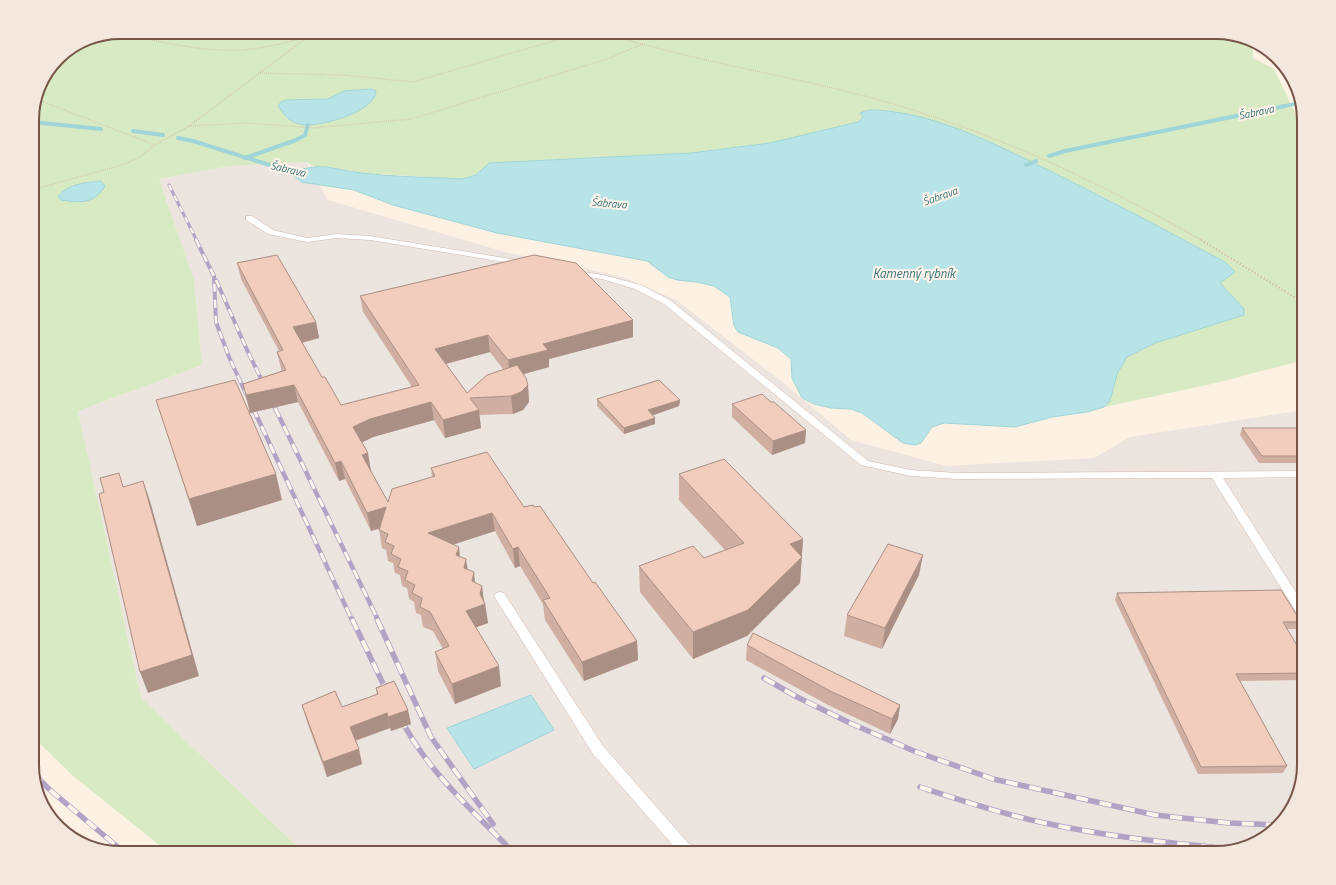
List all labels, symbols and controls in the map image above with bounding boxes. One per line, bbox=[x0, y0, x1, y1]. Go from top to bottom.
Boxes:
water label: Šabrava bbox=[1237, 100, 1276, 124]
water label: Šabrava bbox=[269, 157, 308, 181]
water label: Šabrava bbox=[921, 182, 960, 210]
water label: Šabrava bbox=[591, 193, 628, 213]
water label: Kamenný rybník bbox=[873, 263, 957, 283]

